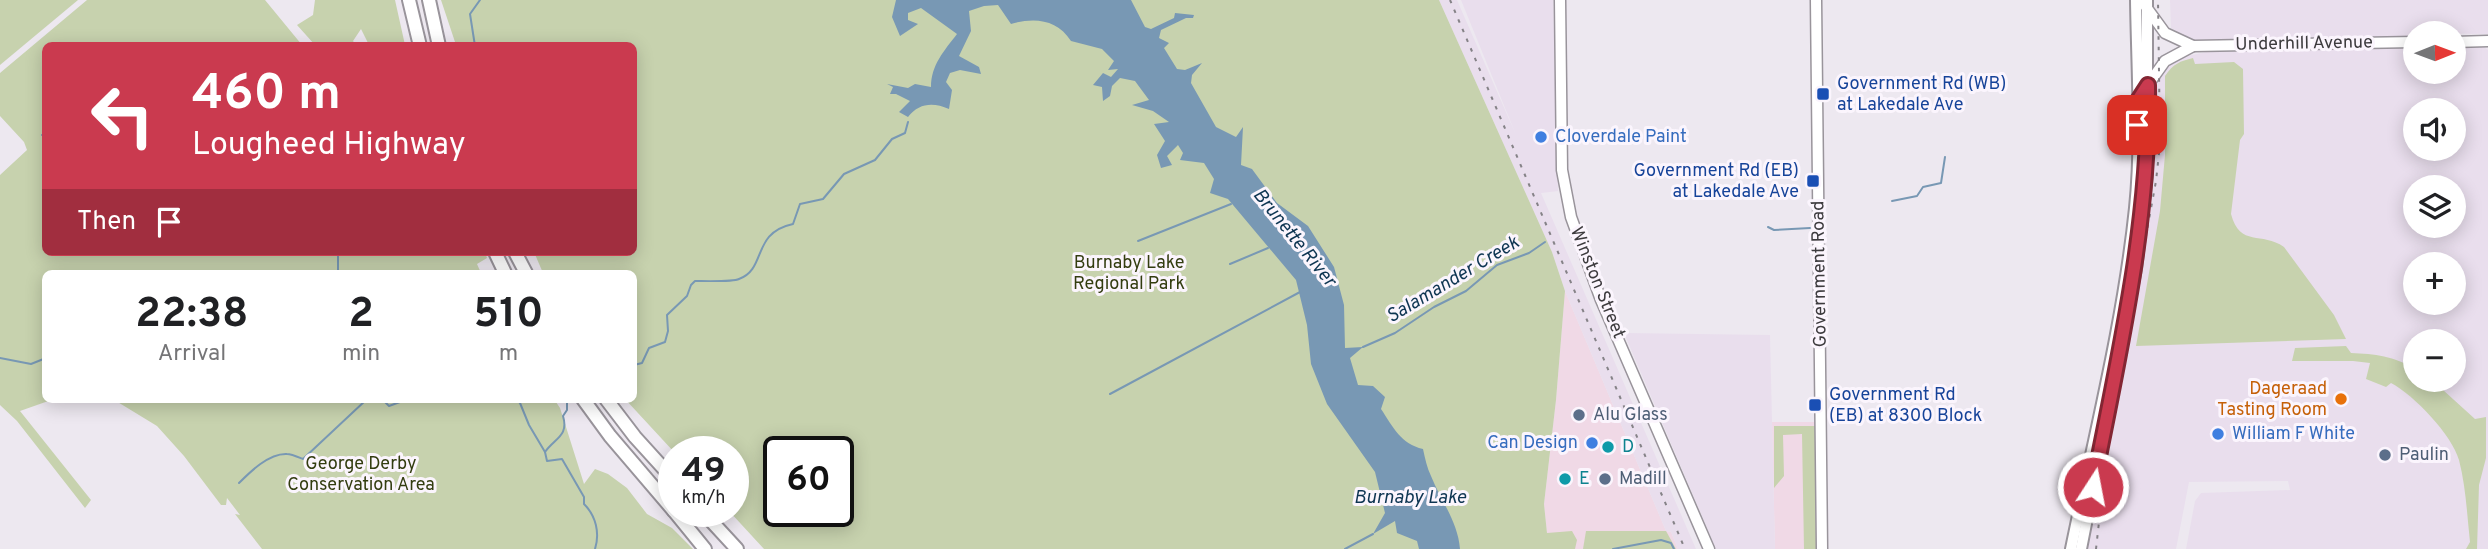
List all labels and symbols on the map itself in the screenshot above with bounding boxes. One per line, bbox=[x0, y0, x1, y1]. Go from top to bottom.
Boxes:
north arrow bbox=[2403, 21, 2466, 84]
street label: Underhill Avenue bbox=[2235, 31, 2373, 57]
place label: Government Rd (WB) at Lakedale Ave bbox=[1837, 73, 2006, 117]
marker: Government Rd (WB) at Lakedale Ave bbox=[1815, 86, 1831, 102]
pin bbox=[2107, 95, 2167, 155]
place label: Cloverdale Paint bbox=[1555, 126, 1687, 149]
marker: Cloverdale Paint bbox=[1533, 129, 1549, 145]
place label: Government Rd (EB) at Lakedale Ave bbox=[1634, 160, 1799, 204]
marker: Government Rd (EB) at Lakedale Ave bbox=[1805, 173, 1821, 189]
water label: Brunette River bbox=[1247, 184, 1342, 293]
street label: Government Road bbox=[1807, 201, 1833, 347]
street label: Winston Street bbox=[1564, 224, 1630, 342]
water label: Salamander Creek bbox=[1382, 231, 1524, 329]
park label: Burnaby Lake Regional Park bbox=[1073, 252, 1185, 296]
place label: Dageraad Tasting Room bbox=[2217, 378, 2327, 422]
place label: Government Rd (EB) at 8300 Block bbox=[1829, 384, 1982, 428]
marker: Dageraad Tasting Room bbox=[2333, 391, 2349, 407]
marker: Government Rd (EB) at 8300 Block bbox=[1807, 397, 1823, 413]
place label: Alu Glass bbox=[1593, 404, 1668, 427]
marker: Alu Glass bbox=[1571, 407, 1587, 423]
place label: William F White bbox=[2232, 423, 2355, 446]
marker: William F White bbox=[2210, 426, 2226, 442]
place label: Can Design bbox=[1487, 432, 1578, 455]
marker: Can Design bbox=[1584, 435, 1600, 451]
speed limit sign: 60 bbox=[763, 436, 854, 527]
place label: D bbox=[1622, 436, 1634, 459]
marker: D bbox=[1600, 439, 1616, 455]
place label: Paulin bbox=[2399, 444, 2449, 467]
marker: Paulin bbox=[2377, 447, 2393, 463]
position arrow bbox=[2056, 450, 2130, 524]
park label: George Derby Conservation Area bbox=[287, 453, 435, 497]
place label: E bbox=[1579, 468, 1590, 491]
place label: Madill bbox=[1619, 468, 1667, 491]
marker: E bbox=[1557, 471, 1573, 487]
marker: Madill bbox=[1597, 471, 1613, 487]
water label: Burnaby Lake bbox=[1354, 486, 1466, 510]

